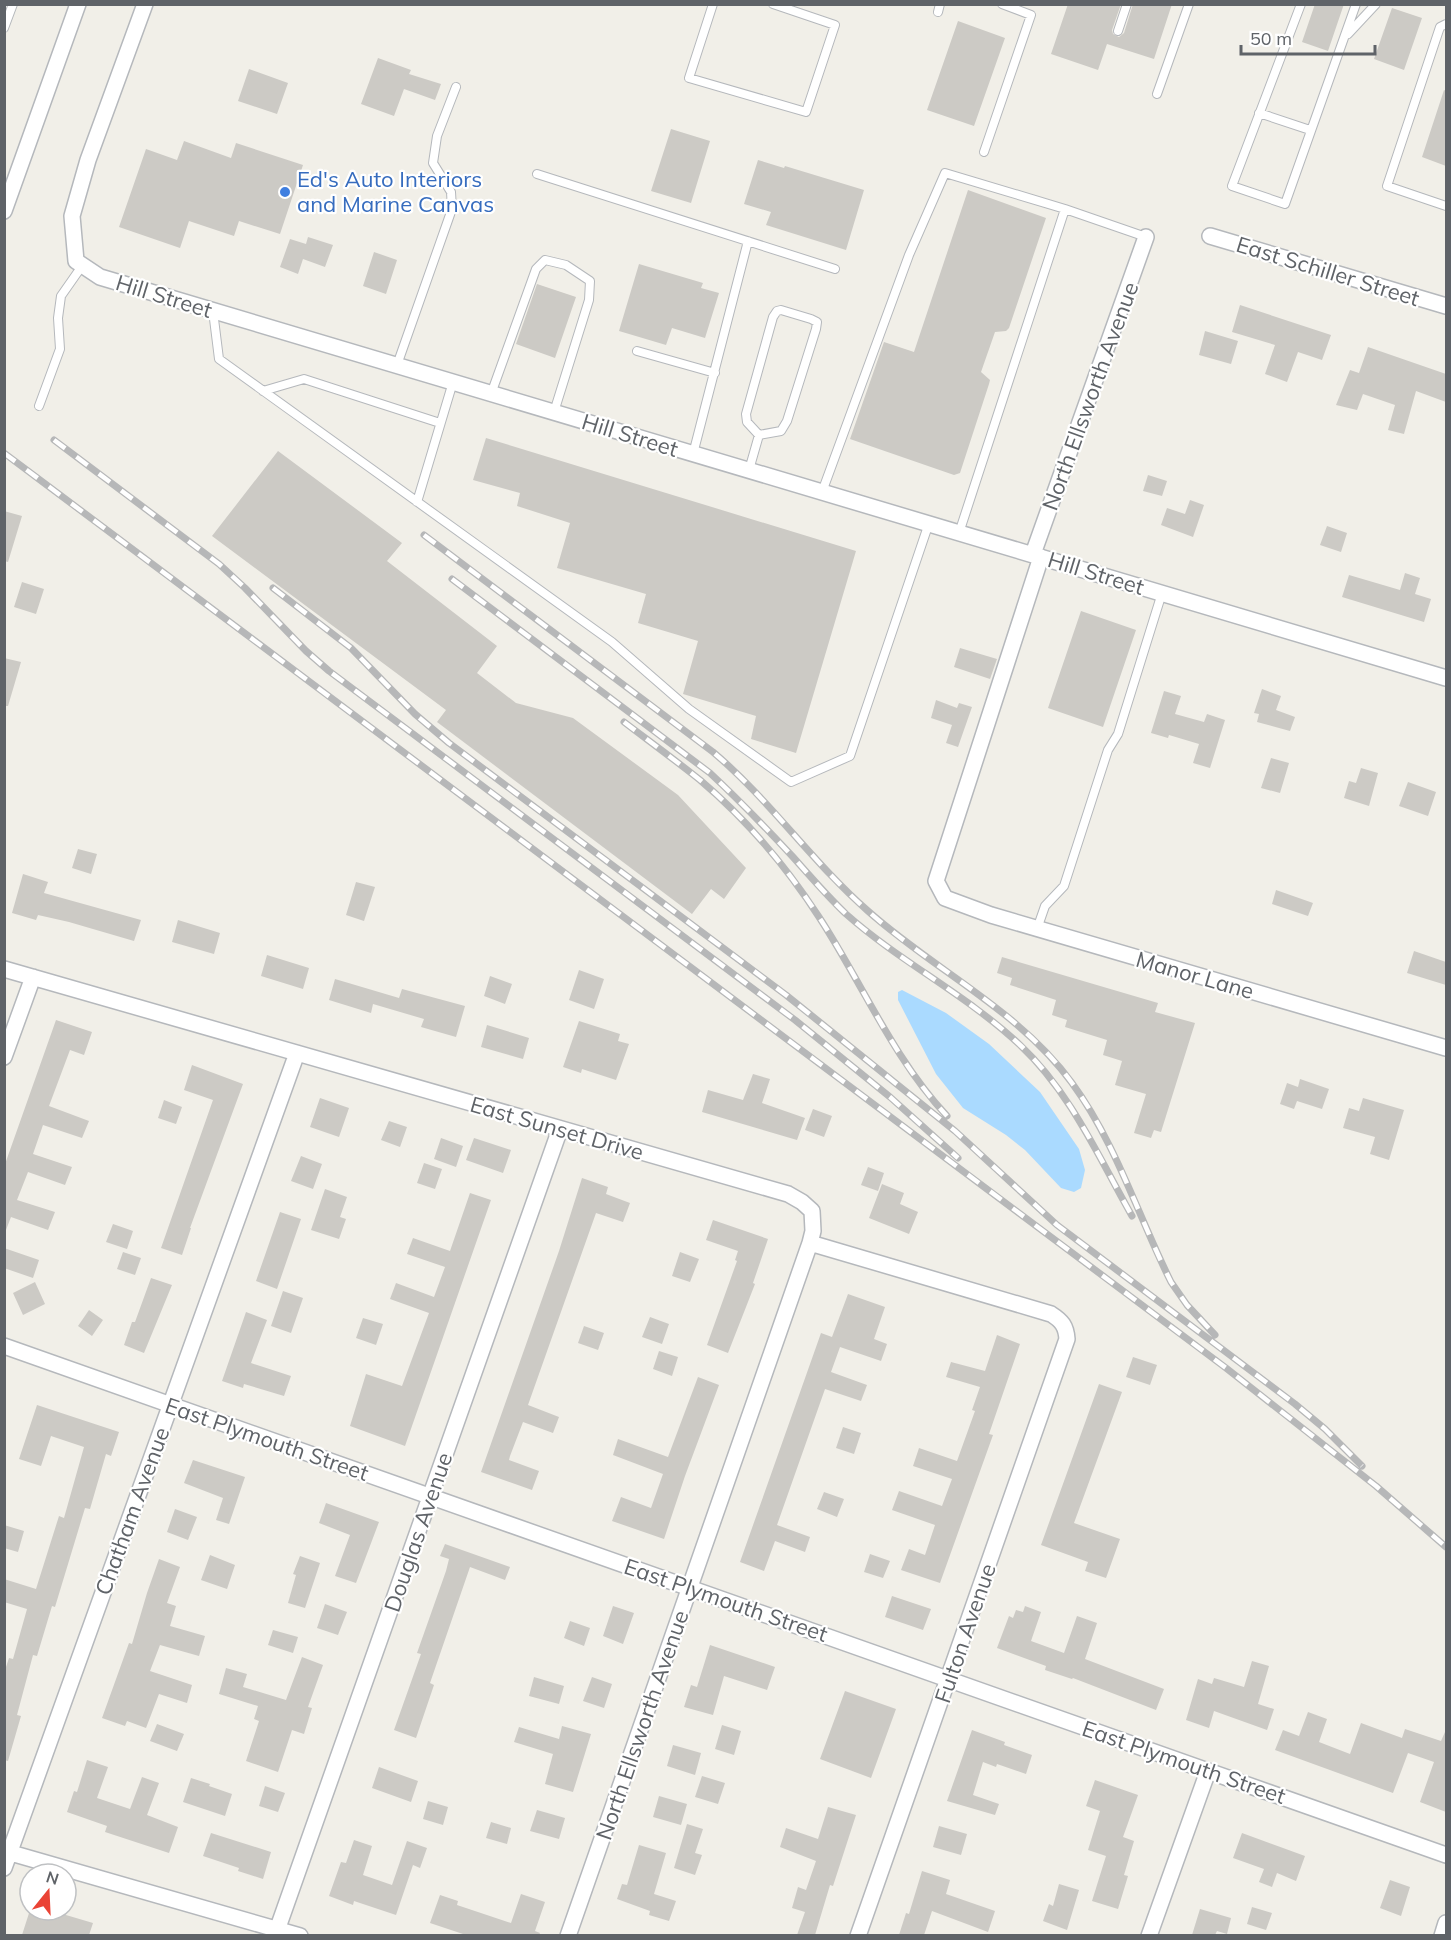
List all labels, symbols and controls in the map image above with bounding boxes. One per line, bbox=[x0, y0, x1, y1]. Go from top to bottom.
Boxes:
scale bar bbox=[1241, 18, 1374, 56]
text: 50 m bbox=[1250, 27, 1292, 50]
place label: Ed's Auto Interiors and Marine Canvas bbox=[297, 165, 494, 218]
marker: Ed's Auto Interiors and Marine Canvas bbox=[278, 185, 292, 199]
street label: East Schiller Street bbox=[1233, 230, 1423, 312]
street label: Hill Street bbox=[113, 268, 216, 324]
street label: North Ellsworth Avenue bbox=[1036, 278, 1144, 514]
street label: Hill Street bbox=[579, 407, 682, 463]
street label: Hill Street bbox=[1045, 545, 1148, 601]
street label: Manor Lane bbox=[1133, 945, 1257, 1005]
street label: East Sunset Drive bbox=[467, 1090, 647, 1166]
street label: East Plymouth Street bbox=[162, 1391, 373, 1487]
street label: Chatham Avenue bbox=[89, 1423, 175, 1599]
street label: Douglas Avenue bbox=[378, 1449, 458, 1615]
street label: East Plymouth Street bbox=[621, 1552, 832, 1648]
street label: Fulton Avenue bbox=[928, 1560, 1002, 1706]
street label: North Ellsworth Avenue bbox=[590, 1606, 694, 1844]
street label: East Plymouth Street bbox=[1079, 1714, 1290, 1810]
north arrow bbox=[18, 1862, 78, 1922]
text: N bbox=[44, 1866, 61, 1889]

